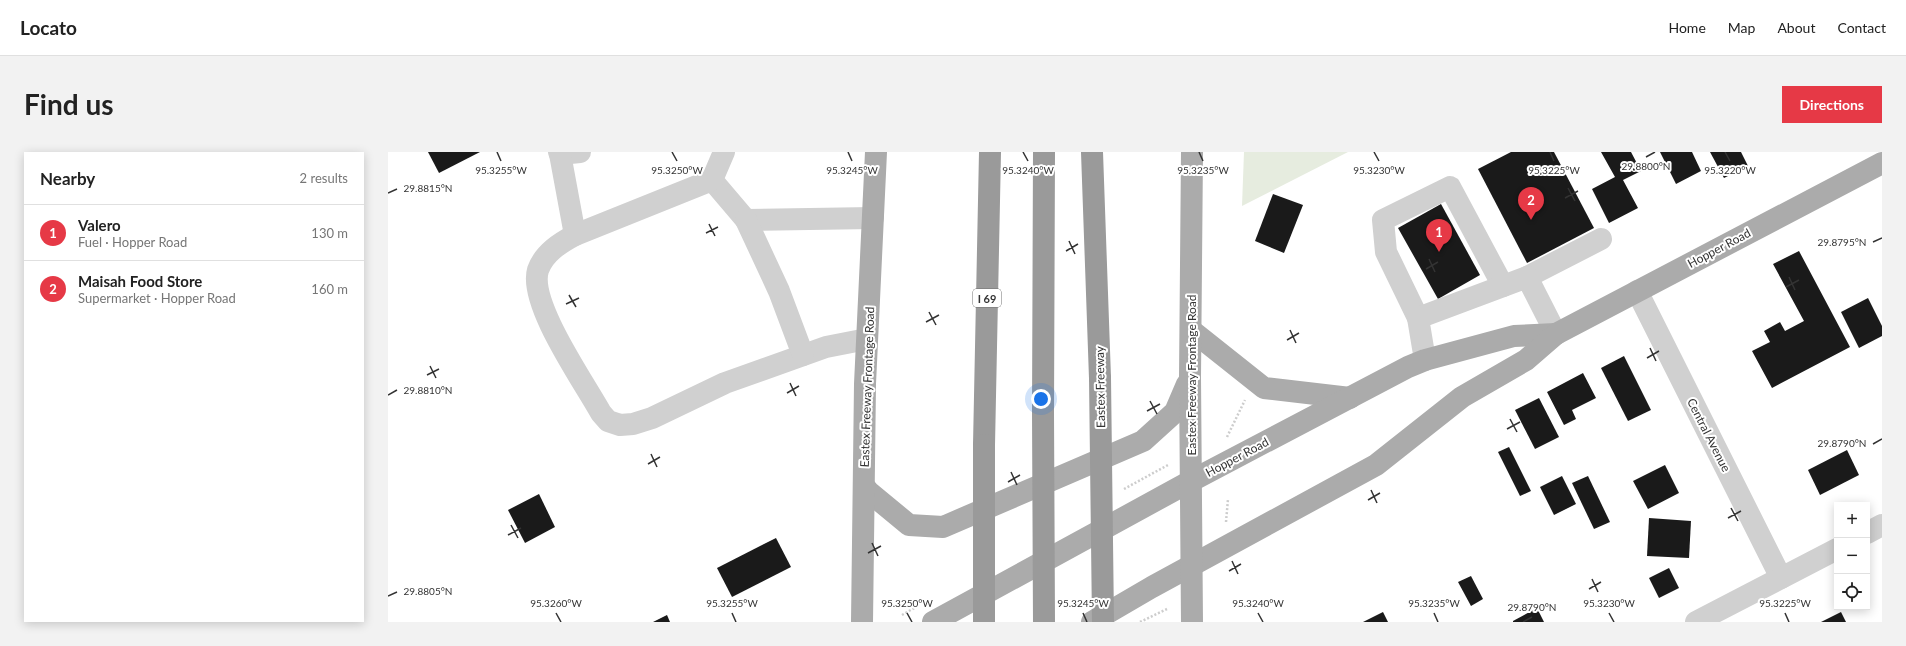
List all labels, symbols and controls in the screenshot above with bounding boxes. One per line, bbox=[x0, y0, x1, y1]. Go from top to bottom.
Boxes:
text: Locato bbox=[20, 16, 77, 39]
text: Home bbox=[1668, 19, 1706, 36]
text: Map bbox=[1728, 19, 1755, 36]
text: About bbox=[1777, 19, 1815, 36]
text: Contact bbox=[1837, 19, 1886, 36]
button: Directions bbox=[1782, 86, 1882, 123]
text: Find us bbox=[24, 87, 114, 121]
text: 29.8800°N bbox=[1622, 160, 1670, 172]
text: 95.3255°W bbox=[475, 164, 527, 176]
text: 95.3250°W bbox=[651, 164, 703, 176]
text: 95.3245°W bbox=[826, 164, 878, 176]
text: 95.3240°W bbox=[1002, 164, 1054, 176]
text: 95.3235°W bbox=[1177, 164, 1229, 176]
text: 95.3230°W bbox=[1353, 164, 1405, 176]
text: 95.3225°W bbox=[1528, 164, 1580, 176]
text: 95.3220°W bbox=[1704, 164, 1756, 176]
text: Nearby bbox=[40, 168, 95, 189]
text: 2 results bbox=[300, 170, 348, 186]
text: 29.8815°N bbox=[404, 182, 452, 194]
pin: 2 bbox=[1518, 187, 1544, 220]
text: Valero bbox=[78, 216, 121, 234]
pin: 1 bbox=[1426, 219, 1452, 252]
text: 1 bbox=[49, 225, 57, 241]
text: 130 m bbox=[311, 225, 348, 241]
street label: Hopper Road bbox=[1685, 225, 1753, 271]
text: Fuel · Hopper Road bbox=[78, 234, 187, 250]
text: 29.8795°N bbox=[1818, 236, 1866, 248]
text: Maisah Food Store bbox=[78, 272, 202, 290]
text: 2 bbox=[49, 281, 57, 297]
text: 160 m bbox=[311, 281, 348, 297]
road number: I 69 bbox=[973, 289, 1001, 307]
text: Supermarket · Hopper Road bbox=[78, 290, 236, 306]
street label: Eastex Freeway Frontage Road bbox=[1184, 295, 1199, 455]
street label: Eastex Freeway Frontage Road bbox=[857, 306, 877, 468]
street label: Eastex Freeway bbox=[1092, 345, 1108, 428]
text: 29.8810°N bbox=[404, 384, 452, 396]
your location bbox=[1031, 389, 1051, 409]
street label: Central Avenue bbox=[1684, 396, 1734, 474]
street label: Hopper Road bbox=[1203, 434, 1271, 480]
text: 29.8790°N bbox=[1818, 437, 1866, 449]
map controls bbox=[1834, 502, 1870, 610]
button: + bbox=[1834, 502, 1870, 538]
button: − bbox=[1834, 538, 1870, 574]
button: locate bbox=[1834, 574, 1870, 610]
text: 29.8805°N bbox=[404, 585, 452, 597]
text: 95.3260°W bbox=[530, 597, 582, 609]
text: 95.3255°W bbox=[706, 597, 758, 609]
text: 95.3250°W bbox=[881, 597, 933, 609]
text: 95.3245°W bbox=[1057, 597, 1109, 609]
text: 95.3240°W bbox=[1232, 597, 1284, 609]
text: 95.3235°W bbox=[1408, 597, 1460, 609]
text: 95.3230°W bbox=[1583, 597, 1635, 609]
text: 95.3225°W bbox=[1759, 597, 1811, 609]
text: 29.8790°N bbox=[1508, 601, 1556, 613]

